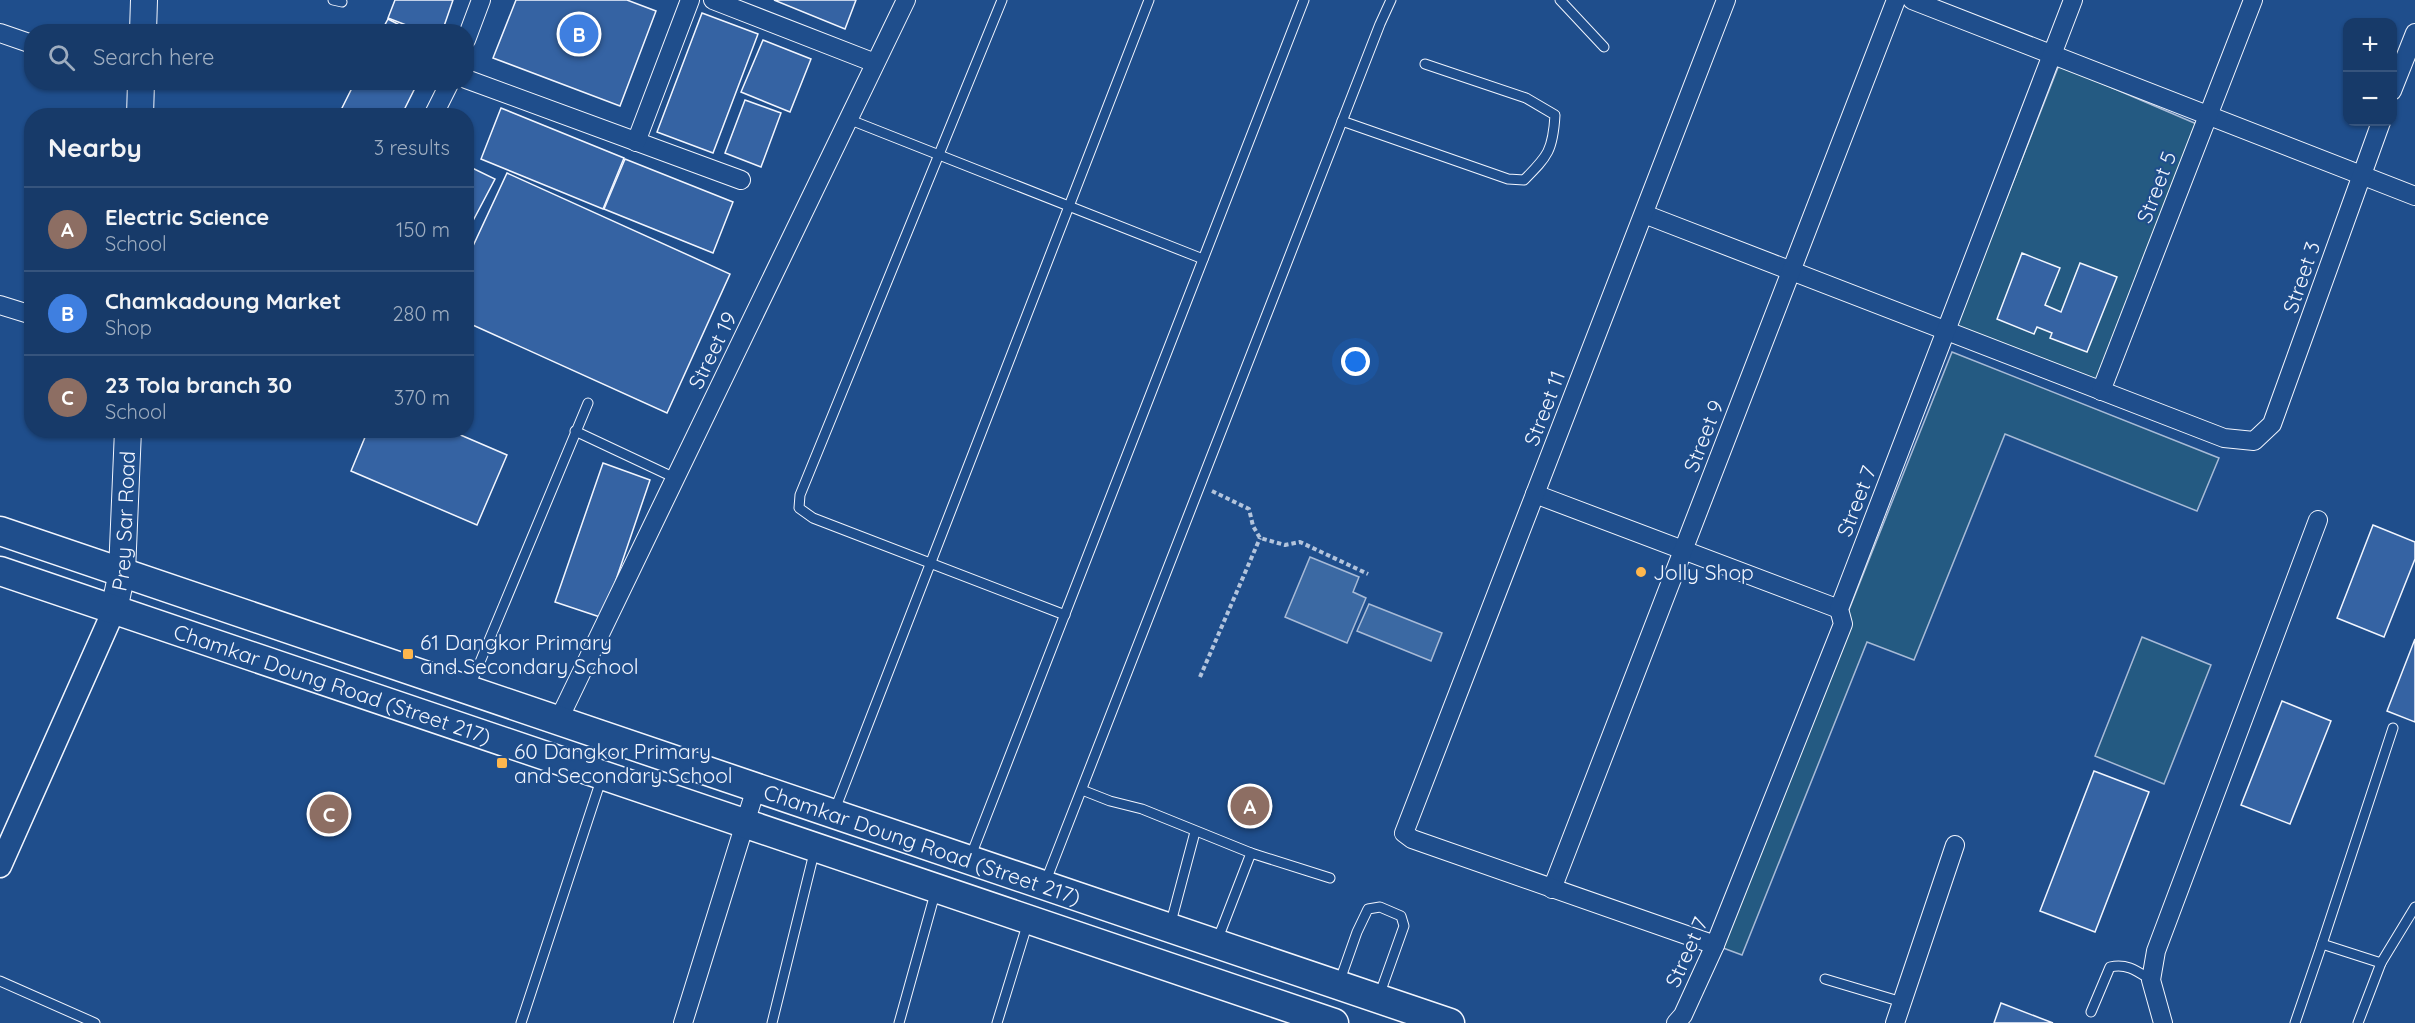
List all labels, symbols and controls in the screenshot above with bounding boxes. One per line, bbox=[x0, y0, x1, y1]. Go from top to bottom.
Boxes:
pin: B bbox=[560, 12, 598, 57]
map controls bbox=[2343, 18, 2397, 126]
button: + bbox=[2343, 18, 2397, 72]
search box bbox=[24, 24, 474, 90]
icon: search bbox=[45, 41, 78, 74]
text: Search here bbox=[93, 43, 214, 71]
button: − bbox=[2343, 72, 2397, 126]
text: Nearby bbox=[48, 131, 142, 164]
text: 3 results bbox=[374, 135, 450, 160]
street label: Street 5 bbox=[2131, 148, 2181, 226]
text: Electric Science bbox=[105, 203, 269, 231]
text: A bbox=[61, 217, 74, 242]
text: 150 m bbox=[396, 217, 450, 242]
text: School bbox=[105, 231, 167, 256]
street label: Street 3 bbox=[2277, 238, 2325, 316]
text: Chamkadoung Market bbox=[105, 287, 341, 315]
text: B bbox=[61, 301, 74, 326]
text: 280 m bbox=[393, 301, 450, 326]
street label: Street 19 bbox=[682, 307, 742, 393]
text: Shop bbox=[105, 315, 152, 340]
your location bbox=[1341, 347, 1370, 376]
street label: Street 11 bbox=[1518, 367, 1570, 449]
text: 23 Tola branch 30 bbox=[105, 371, 292, 399]
text: C bbox=[61, 385, 74, 410]
text: 370 m bbox=[394, 385, 450, 410]
street label: Street 9 bbox=[1677, 396, 1729, 476]
text: School bbox=[105, 399, 167, 424]
street label: Prey Sar Road bbox=[105, 450, 140, 593]
street label: Street 7 bbox=[1831, 462, 1881, 540]
place label: Jolly Shop bbox=[1653, 559, 1754, 585]
marker: Jolly Shop bbox=[1634, 565, 1648, 579]
street label: Chamkar Doung Road (Street 217) bbox=[171, 618, 494, 749]
place label: 61 Dangkor Primary and Secondary School bbox=[420, 629, 639, 679]
marker: 61 Dangkor Primary and Secondary School bbox=[401, 647, 415, 661]
place label: 60 Dangkor Primary and Secondary School bbox=[514, 738, 733, 788]
marker: 60 Dangkor Primary and Secondary School bbox=[495, 756, 509, 770]
street label: Chamkar Doung Road (Street 217) bbox=[760, 778, 1084, 910]
pin: A bbox=[1230, 784, 1270, 828]
pin: C bbox=[310, 792, 348, 836]
street label: Street 7 bbox=[1659, 913, 1713, 991]

